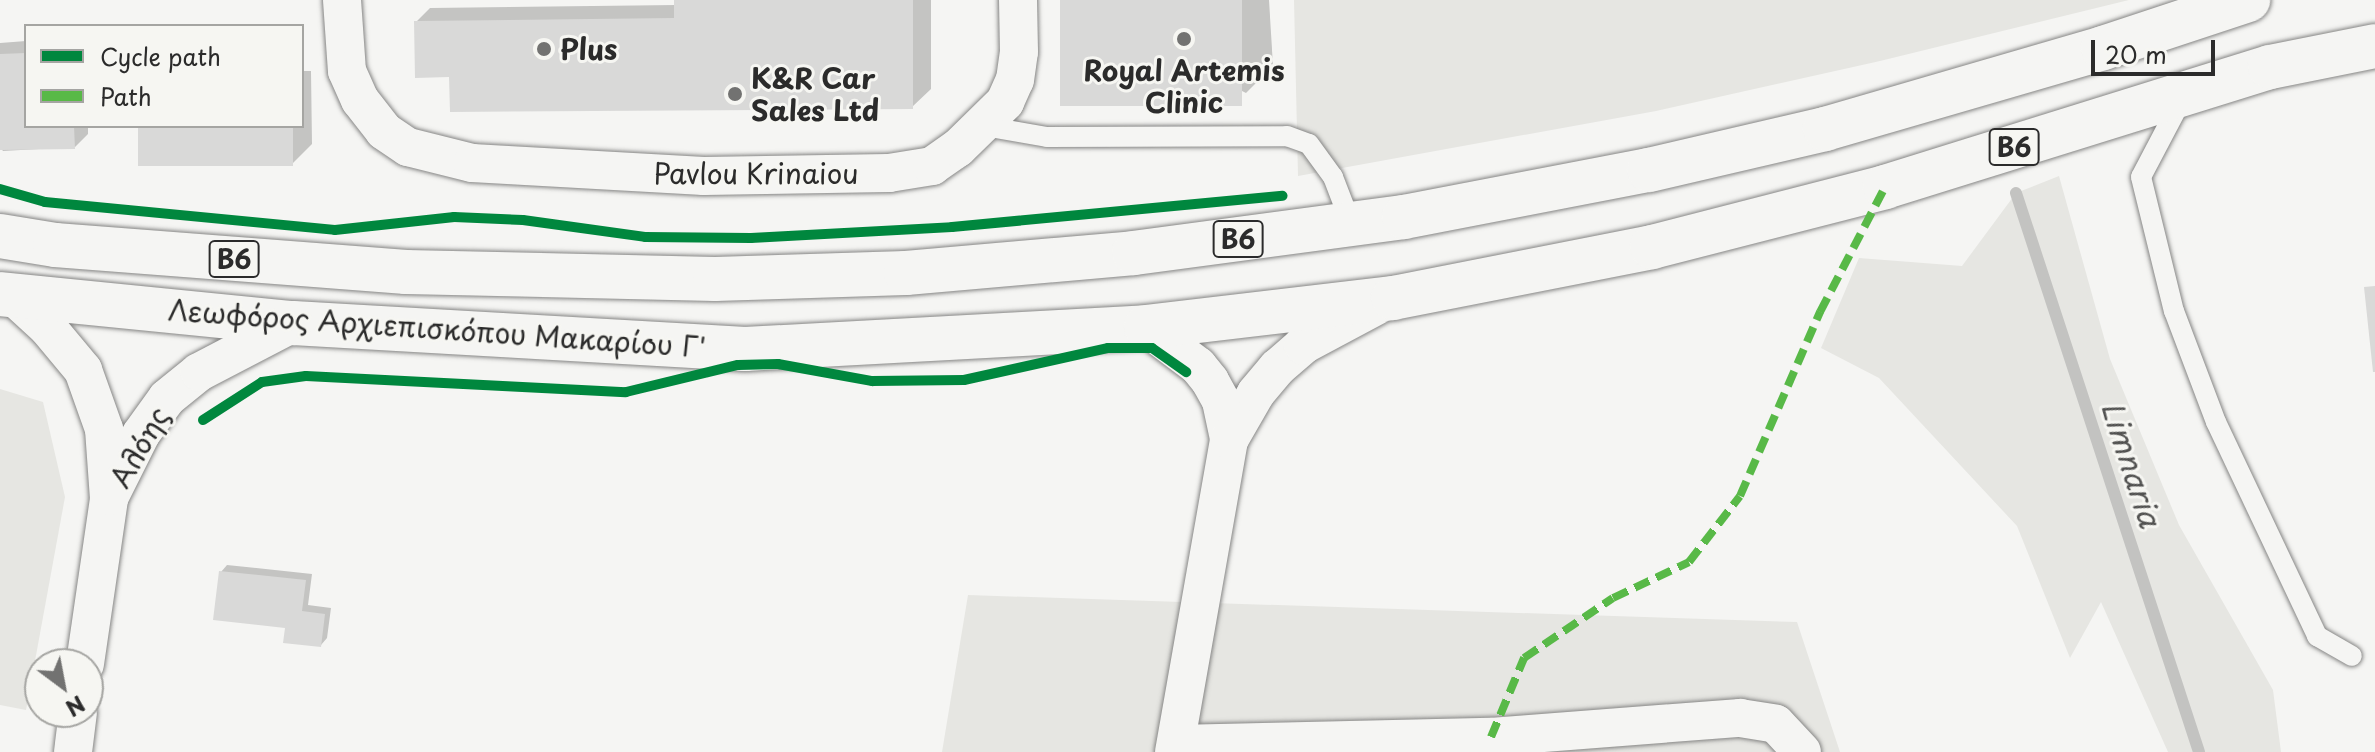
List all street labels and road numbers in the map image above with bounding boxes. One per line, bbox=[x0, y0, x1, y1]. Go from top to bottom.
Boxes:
road number: B6 bbox=[1988, 125, 2040, 169]
street label: Pavlou Krinaiou bbox=[653, 156, 859, 190]
road number: B6 bbox=[1212, 217, 1264, 261]
road number: B6 bbox=[208, 237, 260, 281]
street label: Λεωφόρος Αρχιεπισκόπου Μακαρίου Γ' bbox=[167, 292, 707, 364]
street label: Αλόης bbox=[103, 401, 175, 493]

